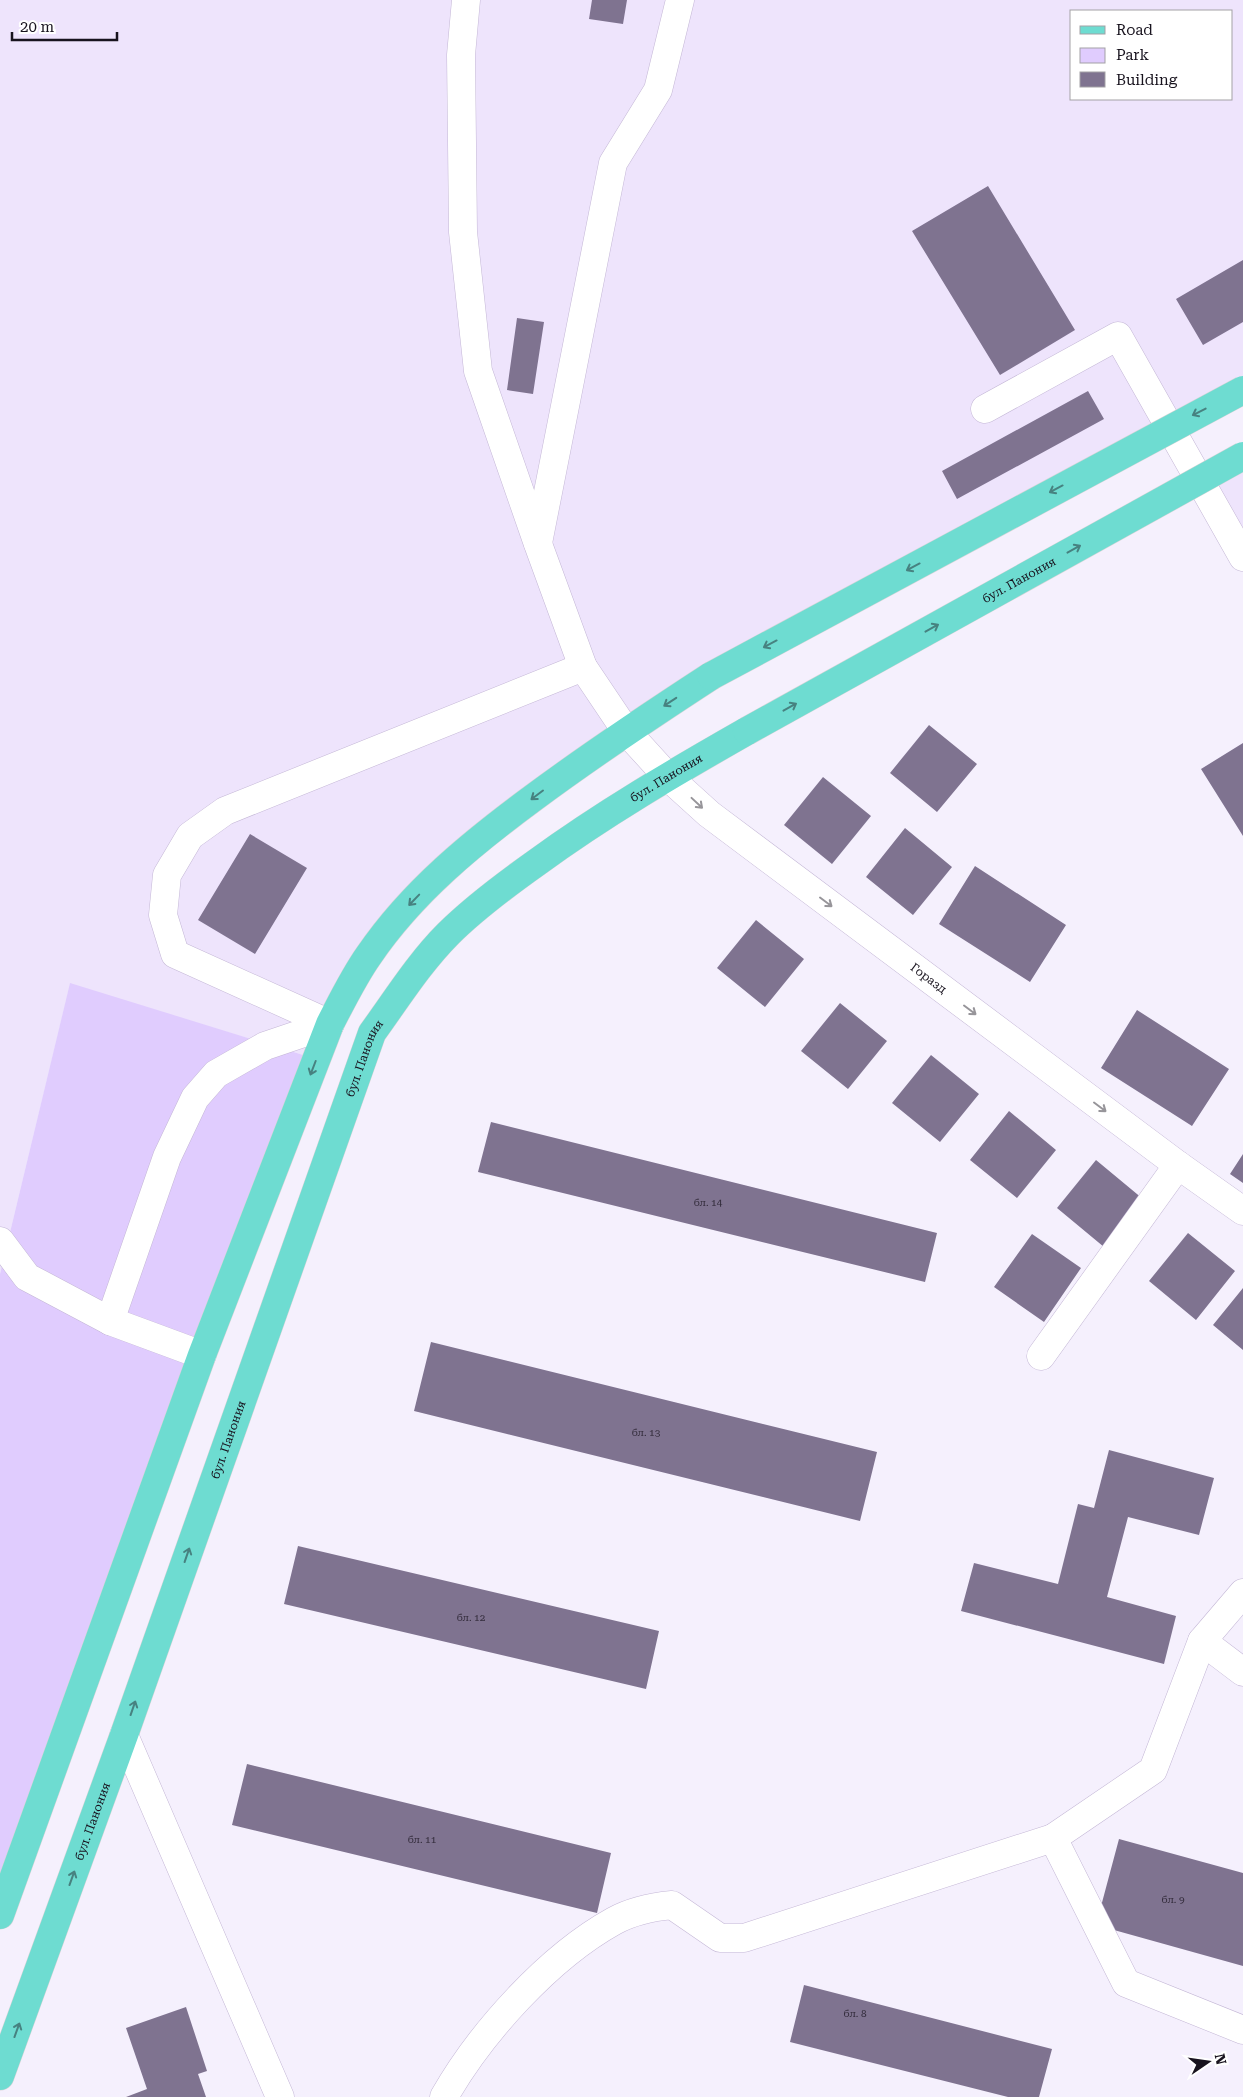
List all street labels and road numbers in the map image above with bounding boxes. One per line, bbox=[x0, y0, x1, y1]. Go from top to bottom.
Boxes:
street label: бул. Панония bbox=[980, 554, 1058, 606]
street label: бул. Панония bbox=[627, 751, 705, 805]
street label: Горазд bbox=[908, 960, 950, 997]
street label: бул. Панония bbox=[343, 1017, 386, 1099]
street label: бул. Панония bbox=[208, 1399, 249, 1481]
street label: бул. Панония bbox=[72, 1780, 113, 1862]

